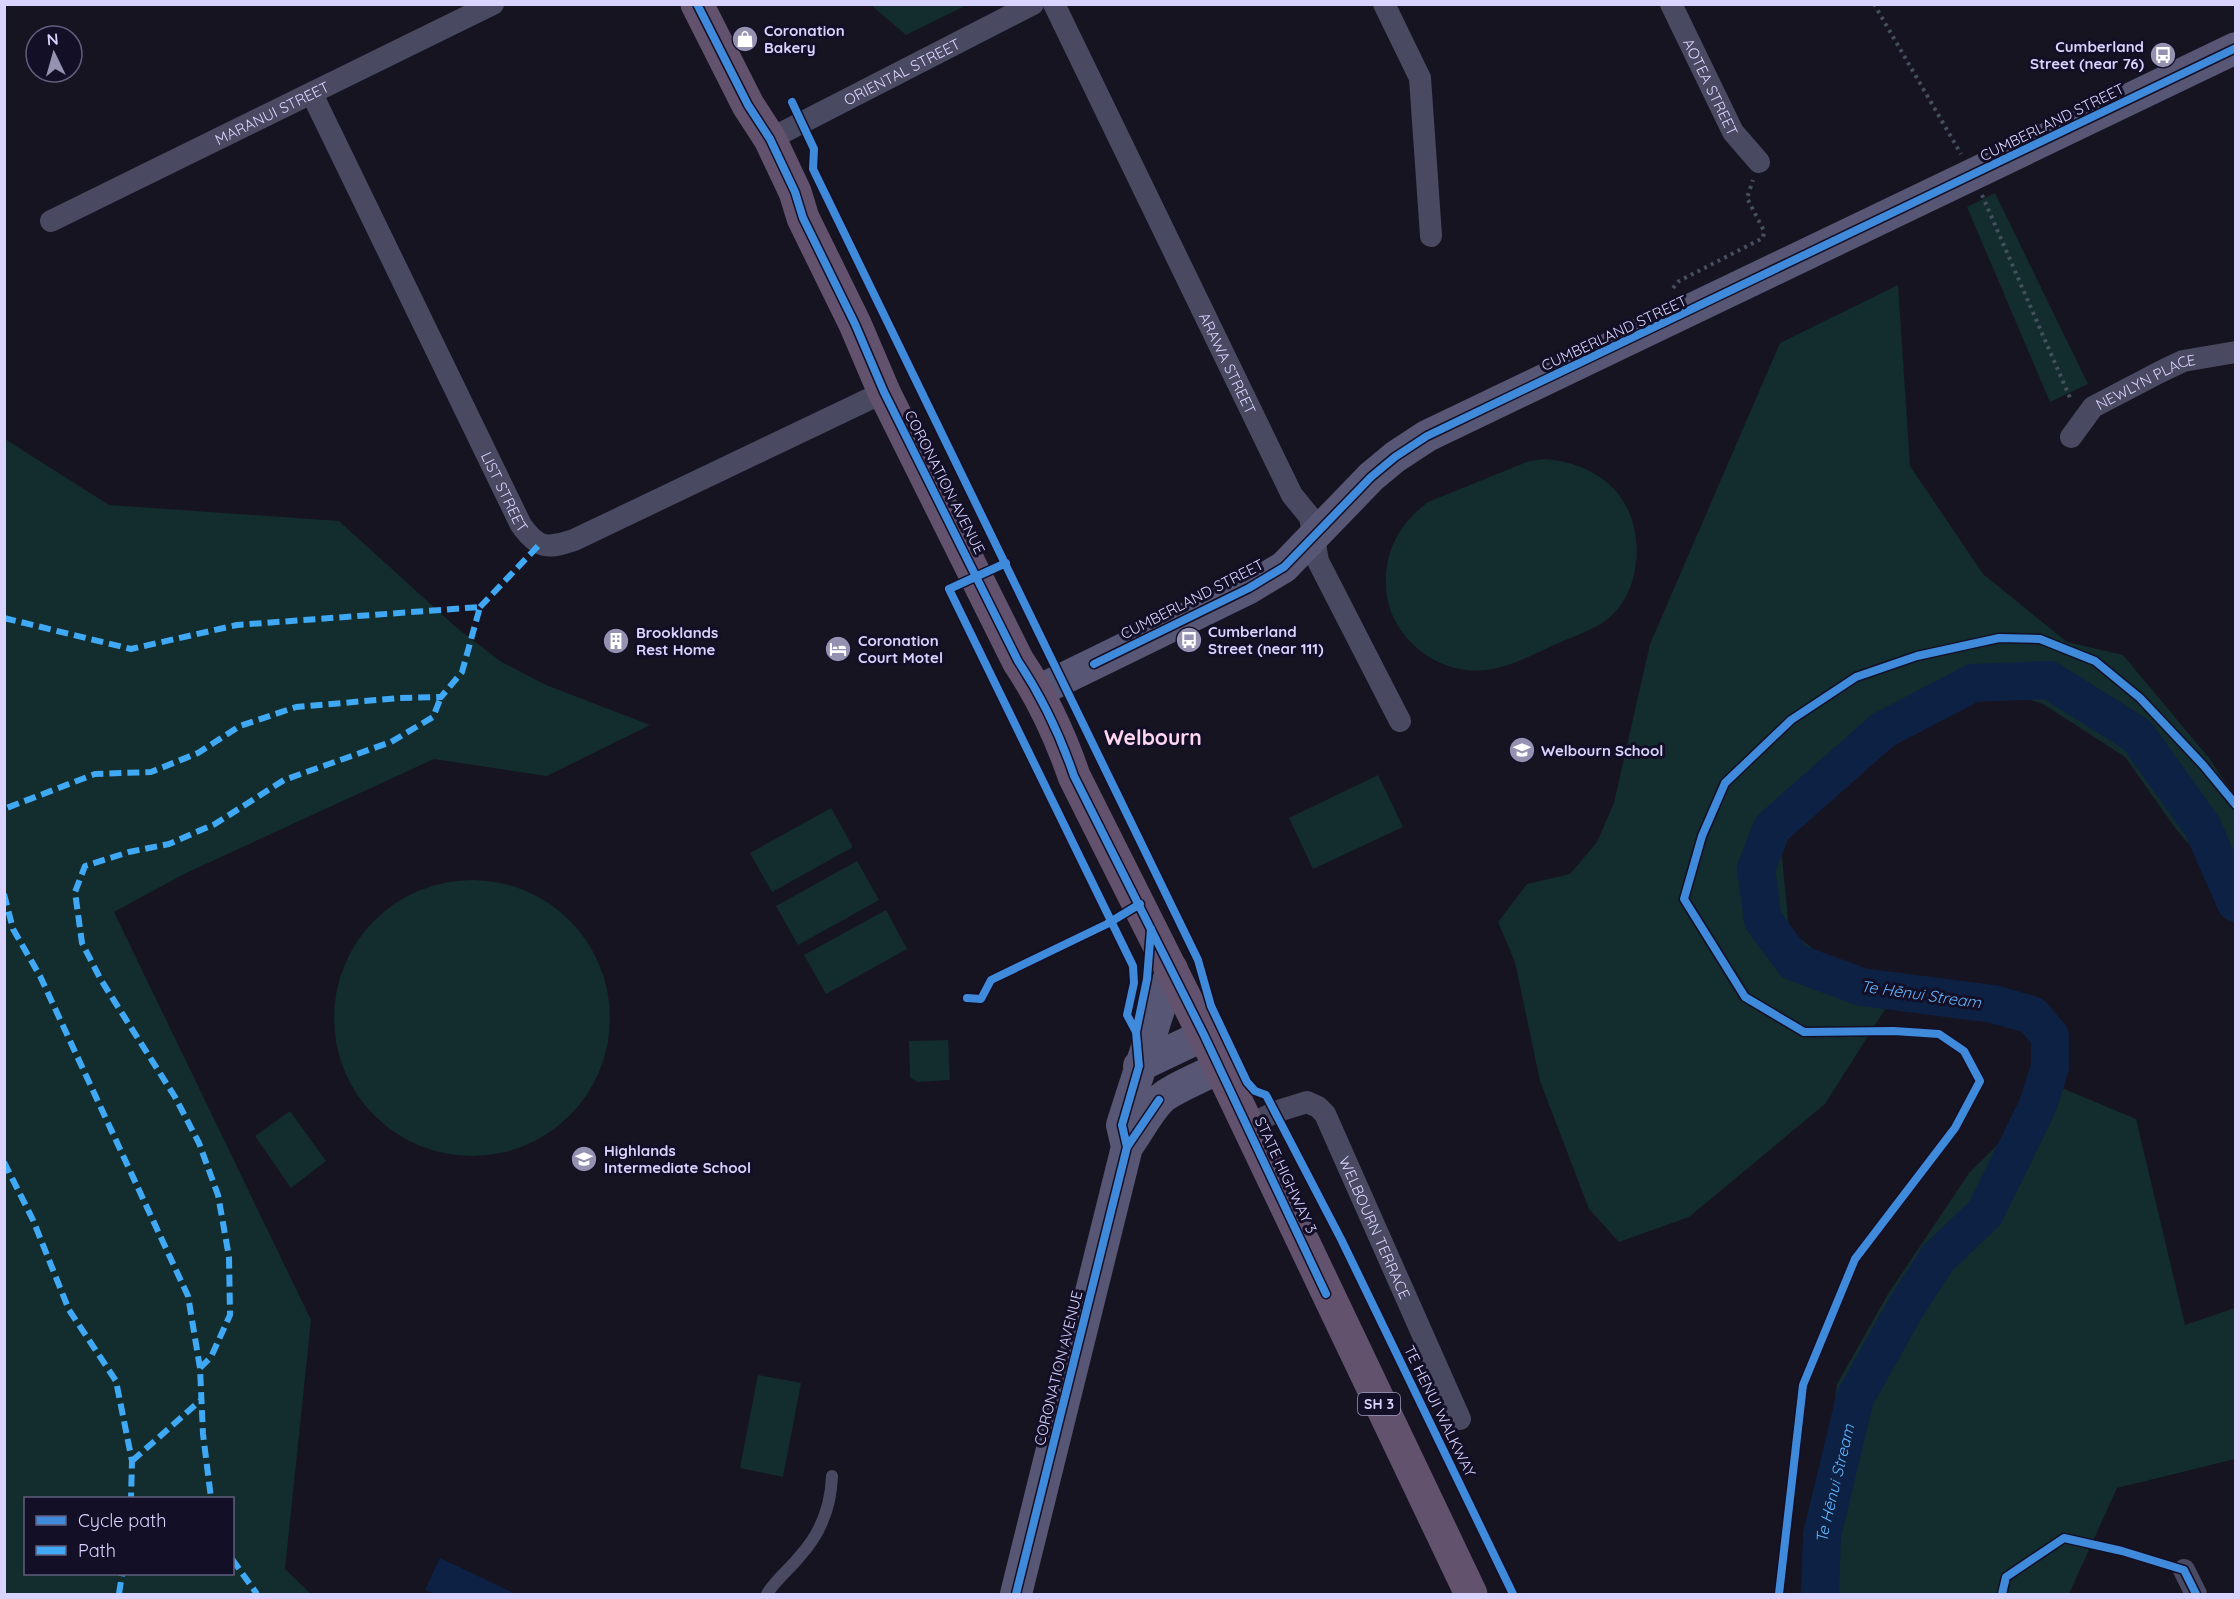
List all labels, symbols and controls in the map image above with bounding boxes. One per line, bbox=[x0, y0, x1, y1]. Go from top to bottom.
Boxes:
place label: Coronation Bakery bbox=[764, 21, 845, 57]
north arrow bbox=[24, 24, 84, 84]
shop icon: Coronation Bakery bbox=[730, 24, 760, 54]
text: N bbox=[46, 29, 59, 50]
street label: ORIENTAL STREET bbox=[840, 34, 963, 109]
street label: AOTEA STREET bbox=[1679, 35, 1743, 139]
place label: Cumberland Street (near 76) bbox=[2030, 37, 2144, 73]
bus stop icon: Cumberland Street (near 76) bbox=[2148, 40, 2178, 70]
street label: MARANUI STREET bbox=[211, 76, 332, 149]
street label: CUMBERLAND STREET bbox=[1977, 79, 2127, 165]
street label: CUMBERLAND STREET bbox=[1538, 291, 1690, 375]
street label: ARAWA STREET bbox=[1195, 309, 1261, 417]
street label: NEWLYN PLACE bbox=[2092, 350, 2197, 414]
street label: CORONATION AVENUE bbox=[900, 407, 990, 557]
street label: LIST STREET bbox=[477, 448, 533, 536]
street label: CUMBERLAND STREET bbox=[1117, 555, 1267, 643]
place label: Cumberland Street (near 111) bbox=[1208, 622, 1324, 658]
place label: Brooklands Rest Home bbox=[636, 623, 718, 659]
bus stop icon: Cumberland Street (near 111) bbox=[1174, 625, 1204, 655]
building icon: Brooklands Rest Home bbox=[601, 626, 631, 656]
place label: Coronation Court Motel bbox=[858, 631, 943, 667]
hotel icon: Coronation Court Motel bbox=[823, 634, 853, 664]
district label: Welbourn bbox=[1104, 724, 1202, 750]
school or university icon: Welbourn School bbox=[1507, 735, 1537, 765]
place label: Welbourn School bbox=[1541, 741, 1663, 760]
water label: Te Hēnui Stream bbox=[1859, 976, 1983, 1012]
street label: STATE HIGHWAY 3 bbox=[1251, 1114, 1321, 1237]
place label: Highlands Intermediate School bbox=[604, 1141, 751, 1177]
school or university icon: Highlands Intermediate School bbox=[569, 1144, 599, 1174]
street label: WELBOURN TERRACE bbox=[1335, 1153, 1415, 1302]
street label: CORONATION AVENUE bbox=[1030, 1289, 1086, 1447]
street label: TE HENUI WALKWAY bbox=[1400, 1342, 1480, 1480]
road number: SH 3 bbox=[1358, 1393, 1400, 1415]
water label: Te Hēnui Stream bbox=[1812, 1422, 1858, 1543]
legend bbox=[24, 1497, 234, 1575]
text: Cycle path bbox=[78, 1509, 166, 1532]
text: Path bbox=[78, 1539, 116, 1562]

